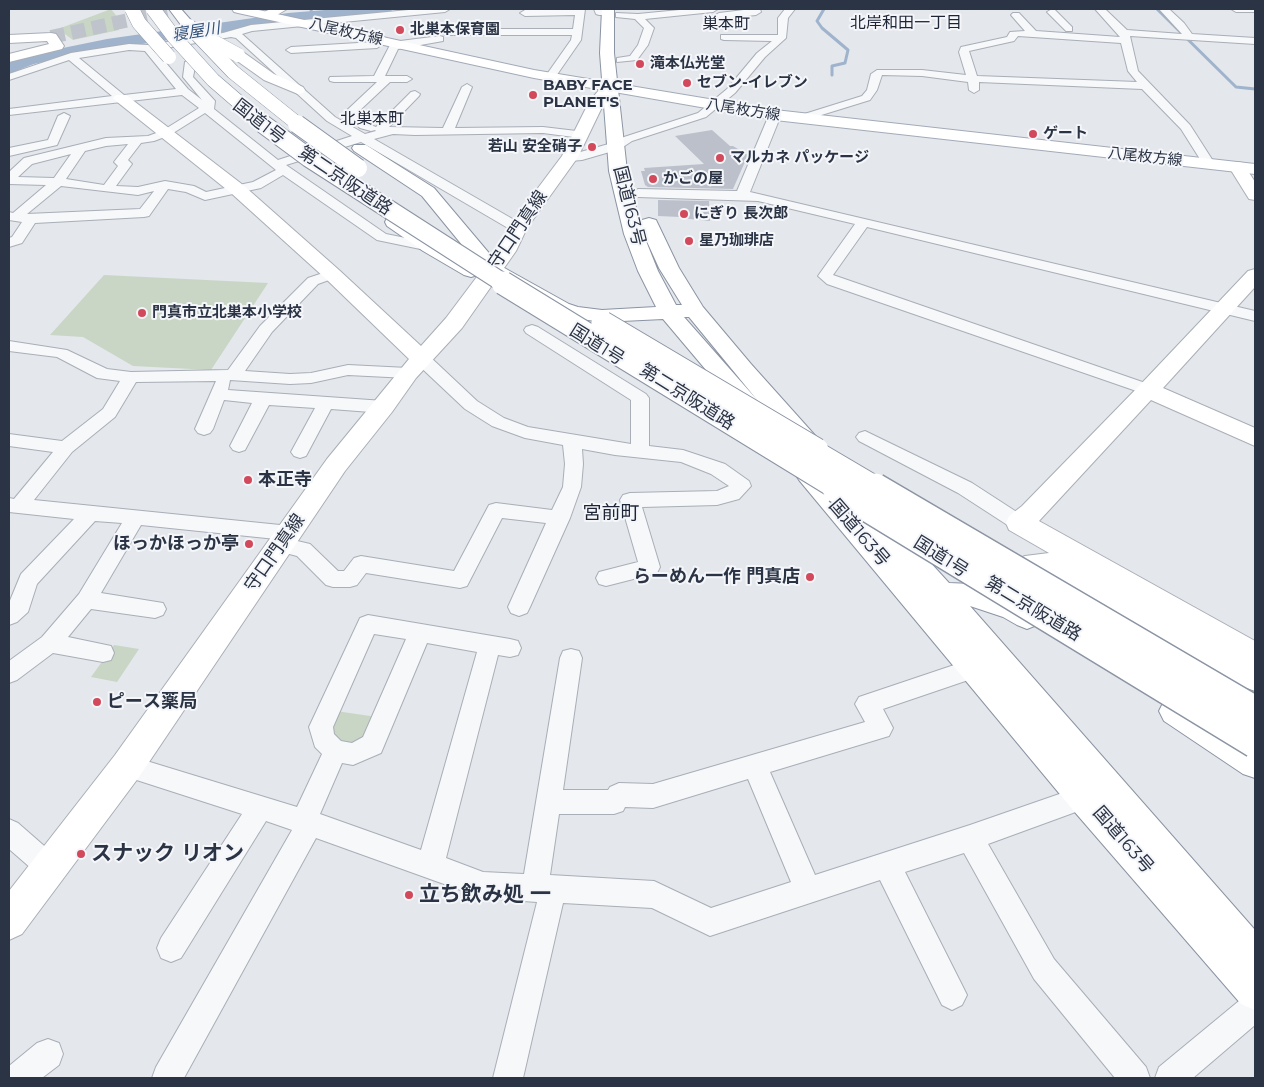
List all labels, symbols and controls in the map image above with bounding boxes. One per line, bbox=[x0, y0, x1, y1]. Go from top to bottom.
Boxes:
district label: 北岸和田一丁目 bbox=[850, 13, 962, 33]
district label: 巣本町 bbox=[702, 14, 750, 34]
street label: 八尾枚方線 bbox=[307, 15, 385, 49]
water label: 寝屋川 bbox=[171, 19, 221, 45]
place label: 北巣本保育園 bbox=[410, 21, 500, 39]
marker: 北巣本保育園 bbox=[394, 24, 406, 36]
place label: 滝本仏光堂 bbox=[650, 55, 725, 73]
marker: 滝本仏光堂 bbox=[634, 58, 646, 70]
place label: セブン-イレブン bbox=[697, 74, 808, 92]
place label: BABY FACE PLANET'S bbox=[543, 77, 633, 112]
marker: セブン-イレブン bbox=[681, 77, 693, 89]
marker: BABY FACE PLANET'S bbox=[527, 89, 539, 101]
street label: 国道1号 bbox=[229, 95, 289, 149]
street label: 八尾枚方線 bbox=[705, 95, 781, 125]
district label: 北巣本町 bbox=[340, 109, 404, 129]
place label: ゲート bbox=[1043, 125, 1088, 143]
marker: ゲート bbox=[1027, 128, 1039, 140]
place label: 若山 安全硝子 bbox=[488, 138, 582, 156]
marker: 若山 安全硝子 bbox=[586, 141, 598, 153]
street label: 第二京阪道路 bbox=[294, 142, 396, 220]
street label: 八尾枚方線 bbox=[1107, 144, 1183, 170]
place label: マルカネ パッケージ bbox=[730, 149, 869, 167]
marker: マルカネ パッケージ bbox=[714, 152, 726, 164]
street label: 国道163号 bbox=[609, 164, 649, 248]
place label: かごの屋 bbox=[663, 170, 723, 188]
marker: かごの屋 bbox=[647, 173, 659, 185]
street label: 守口門真線 bbox=[484, 187, 552, 273]
place label: にぎり 長次郎 bbox=[694, 205, 788, 223]
marker: にぎり 長次郎 bbox=[678, 208, 690, 220]
place label: 星乃珈琲店 bbox=[699, 232, 774, 250]
marker: 星乃珈琲店 bbox=[683, 235, 695, 247]
place label: 門真市立北巣本小学校 bbox=[152, 304, 302, 322]
marker: 門真市立北巣本小学校 bbox=[136, 307, 148, 319]
street label: 国道1号 bbox=[566, 320, 628, 370]
street label: 第二京阪道路 bbox=[635, 359, 739, 435]
place label: 本正寺 bbox=[258, 469, 312, 491]
marker: 本正寺 bbox=[242, 474, 254, 486]
street label: 国道163号 bbox=[824, 495, 894, 571]
district label: 宮前町 bbox=[583, 502, 639, 524]
street label: 守口門真線 bbox=[240, 510, 310, 596]
street label: 国道1号 bbox=[910, 532, 972, 582]
place label: ほっかほっか亭 bbox=[113, 533, 239, 555]
marker: ほっかほっか亭 bbox=[243, 538, 255, 550]
place label: らーめん一作 門真店 bbox=[633, 566, 800, 588]
marker: らーめん一作 門真店 bbox=[804, 571, 816, 583]
street label: 第二京阪道路 bbox=[981, 572, 1085, 646]
place label: ピース薬局 bbox=[107, 691, 197, 713]
marker: ピース薬局 bbox=[91, 696, 103, 708]
street label: 国道163号 bbox=[1088, 802, 1158, 878]
place label: スナック リオン bbox=[91, 841, 244, 867]
marker: スナック リオン bbox=[75, 848, 87, 860]
place label: 立ち飲み処 一 bbox=[419, 882, 551, 908]
marker: 立ち飲み処 一 bbox=[403, 889, 415, 901]

